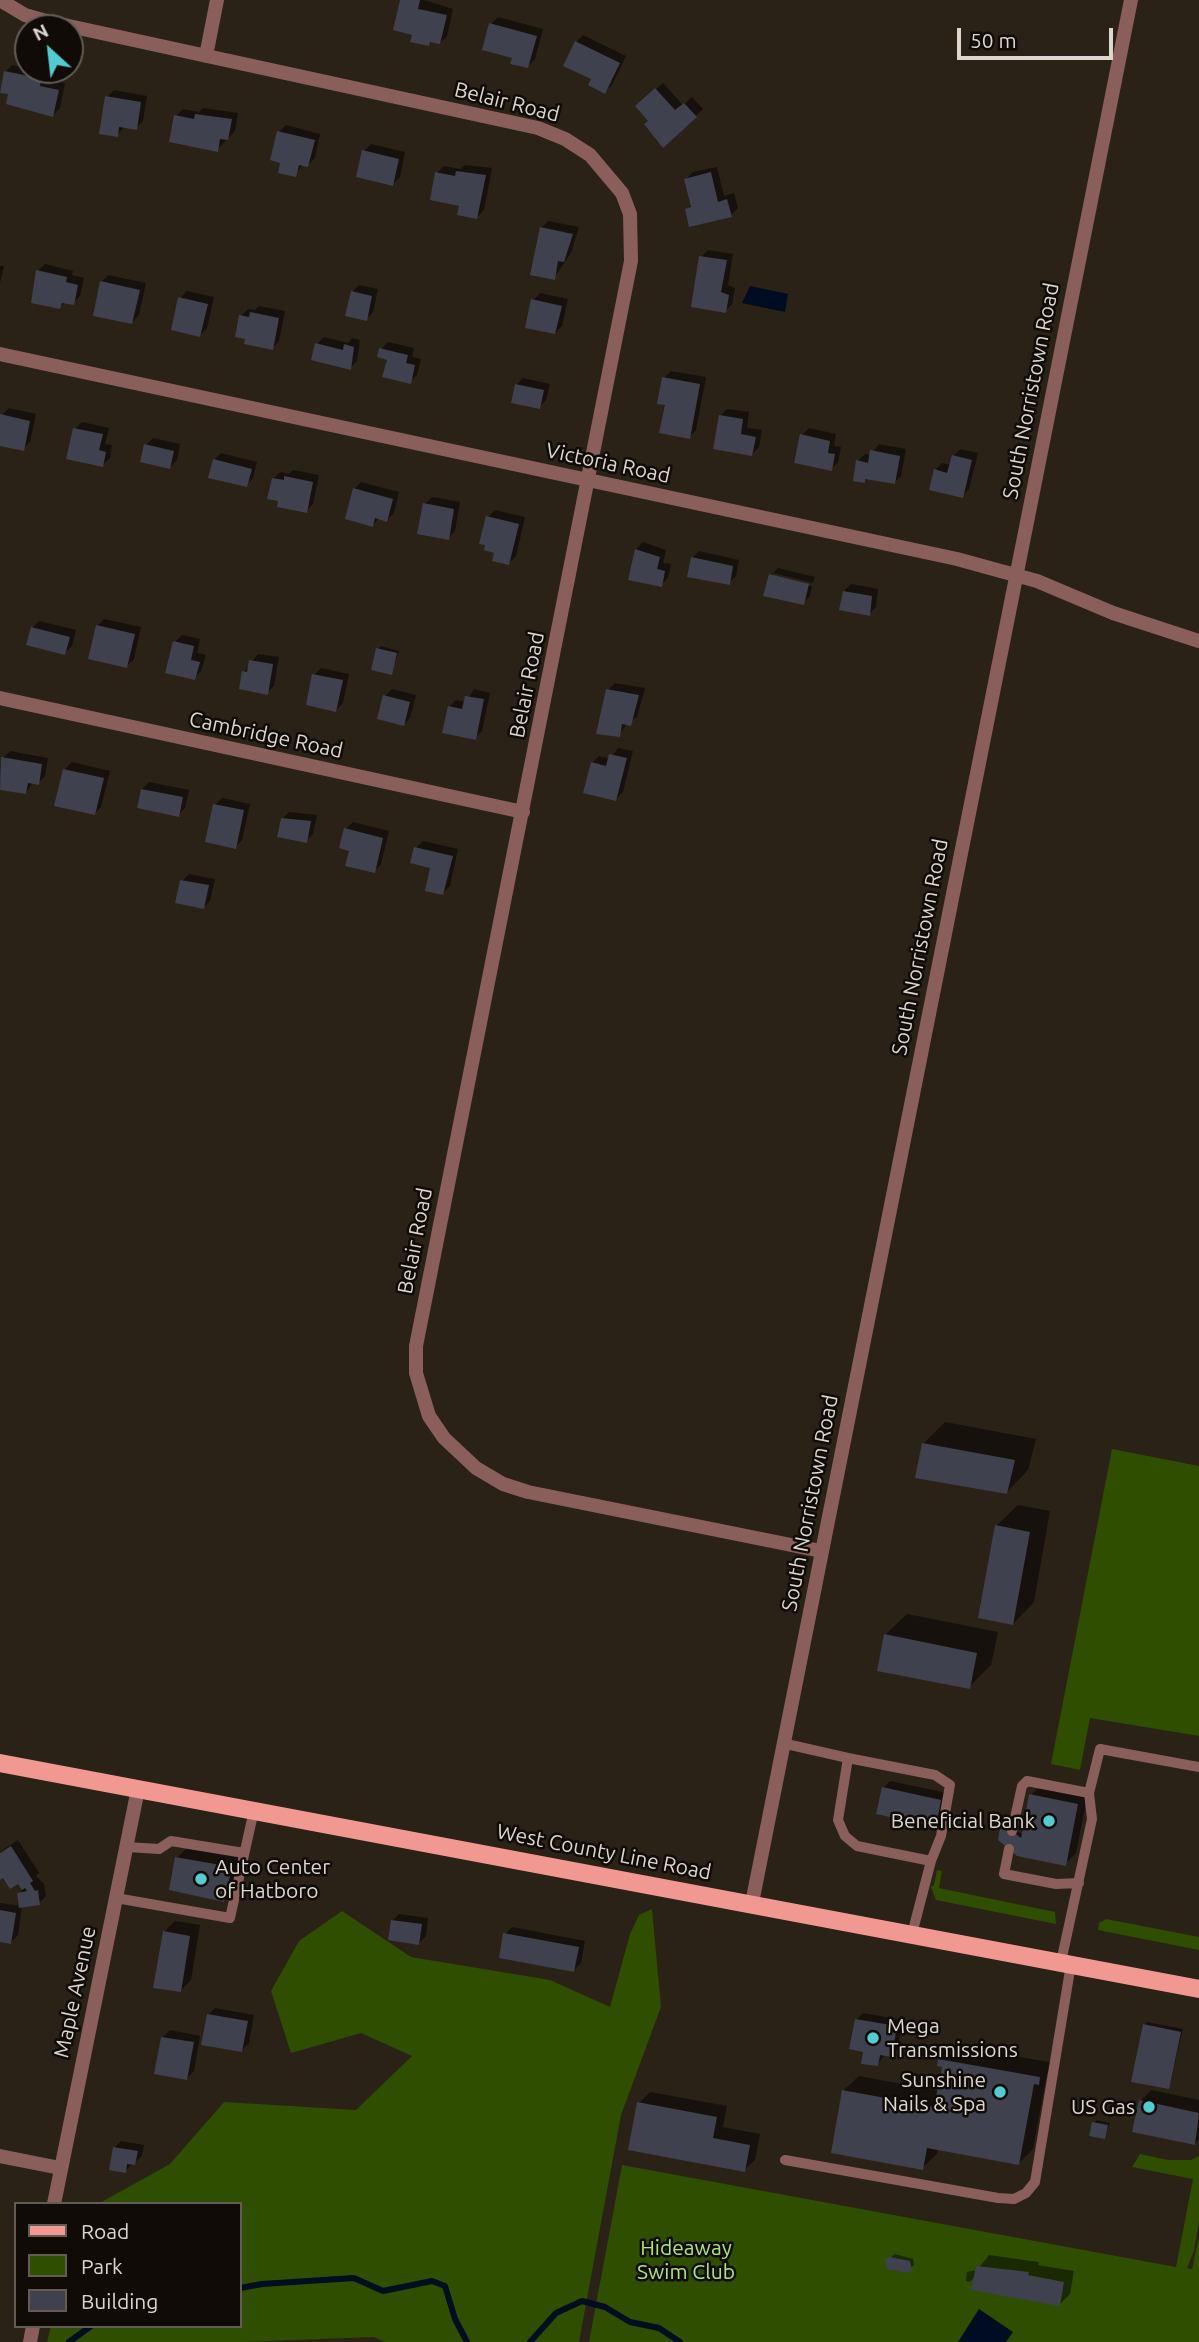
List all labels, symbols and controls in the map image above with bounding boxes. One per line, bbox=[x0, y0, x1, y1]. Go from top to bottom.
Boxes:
north arrow bbox=[14, 14, 84, 84]
scale bar bbox=[961, 14, 1117, 58]
text: N bbox=[29, 19, 52, 45]
text: 50 m bbox=[970, 28, 1017, 52]
street label: Belair Road bbox=[452, 77, 562, 127]
street label: South Norristown Road bbox=[998, 281, 1064, 501]
street label: Victoria Road bbox=[544, 438, 672, 488]
street label: Belair Road bbox=[504, 630, 550, 740]
street label: Cambridge Road bbox=[187, 706, 345, 764]
street label: South Norristown Road bbox=[887, 837, 953, 1057]
street label: Belair Road bbox=[392, 1186, 438, 1296]
street label: South Norristown Road bbox=[777, 1393, 843, 1613]
place label: Beneficial Bank bbox=[891, 1808, 1035, 1834]
marker: Beneficial Bank bbox=[1041, 1813, 1057, 1829]
street label: West County Line Road bbox=[495, 1819, 713, 1885]
place label: Auto Center of Hatboro bbox=[215, 1854, 330, 1904]
marker: Auto Center of Hatboro bbox=[193, 1871, 209, 1887]
street label: Maple Avenue bbox=[49, 1924, 101, 2060]
place label: Mega Transmissions bbox=[887, 2013, 1018, 2063]
marker: Mega Transmissions bbox=[865, 2030, 881, 2046]
place label: Sunshine Nails & Spa bbox=[883, 2067, 986, 2117]
marker: Sunshine Nails & Spa bbox=[992, 2084, 1008, 2100]
place label: US Gas bbox=[1071, 2094, 1135, 2120]
marker: US Gas bbox=[1141, 2099, 1157, 2115]
legend bbox=[14, 2202, 242, 2328]
text: Road bbox=[81, 2219, 129, 2243]
park label: Hideaway Swim Club bbox=[637, 2235, 735, 2285]
text: Park bbox=[81, 2254, 123, 2278]
text: Building bbox=[81, 2289, 158, 2313]

